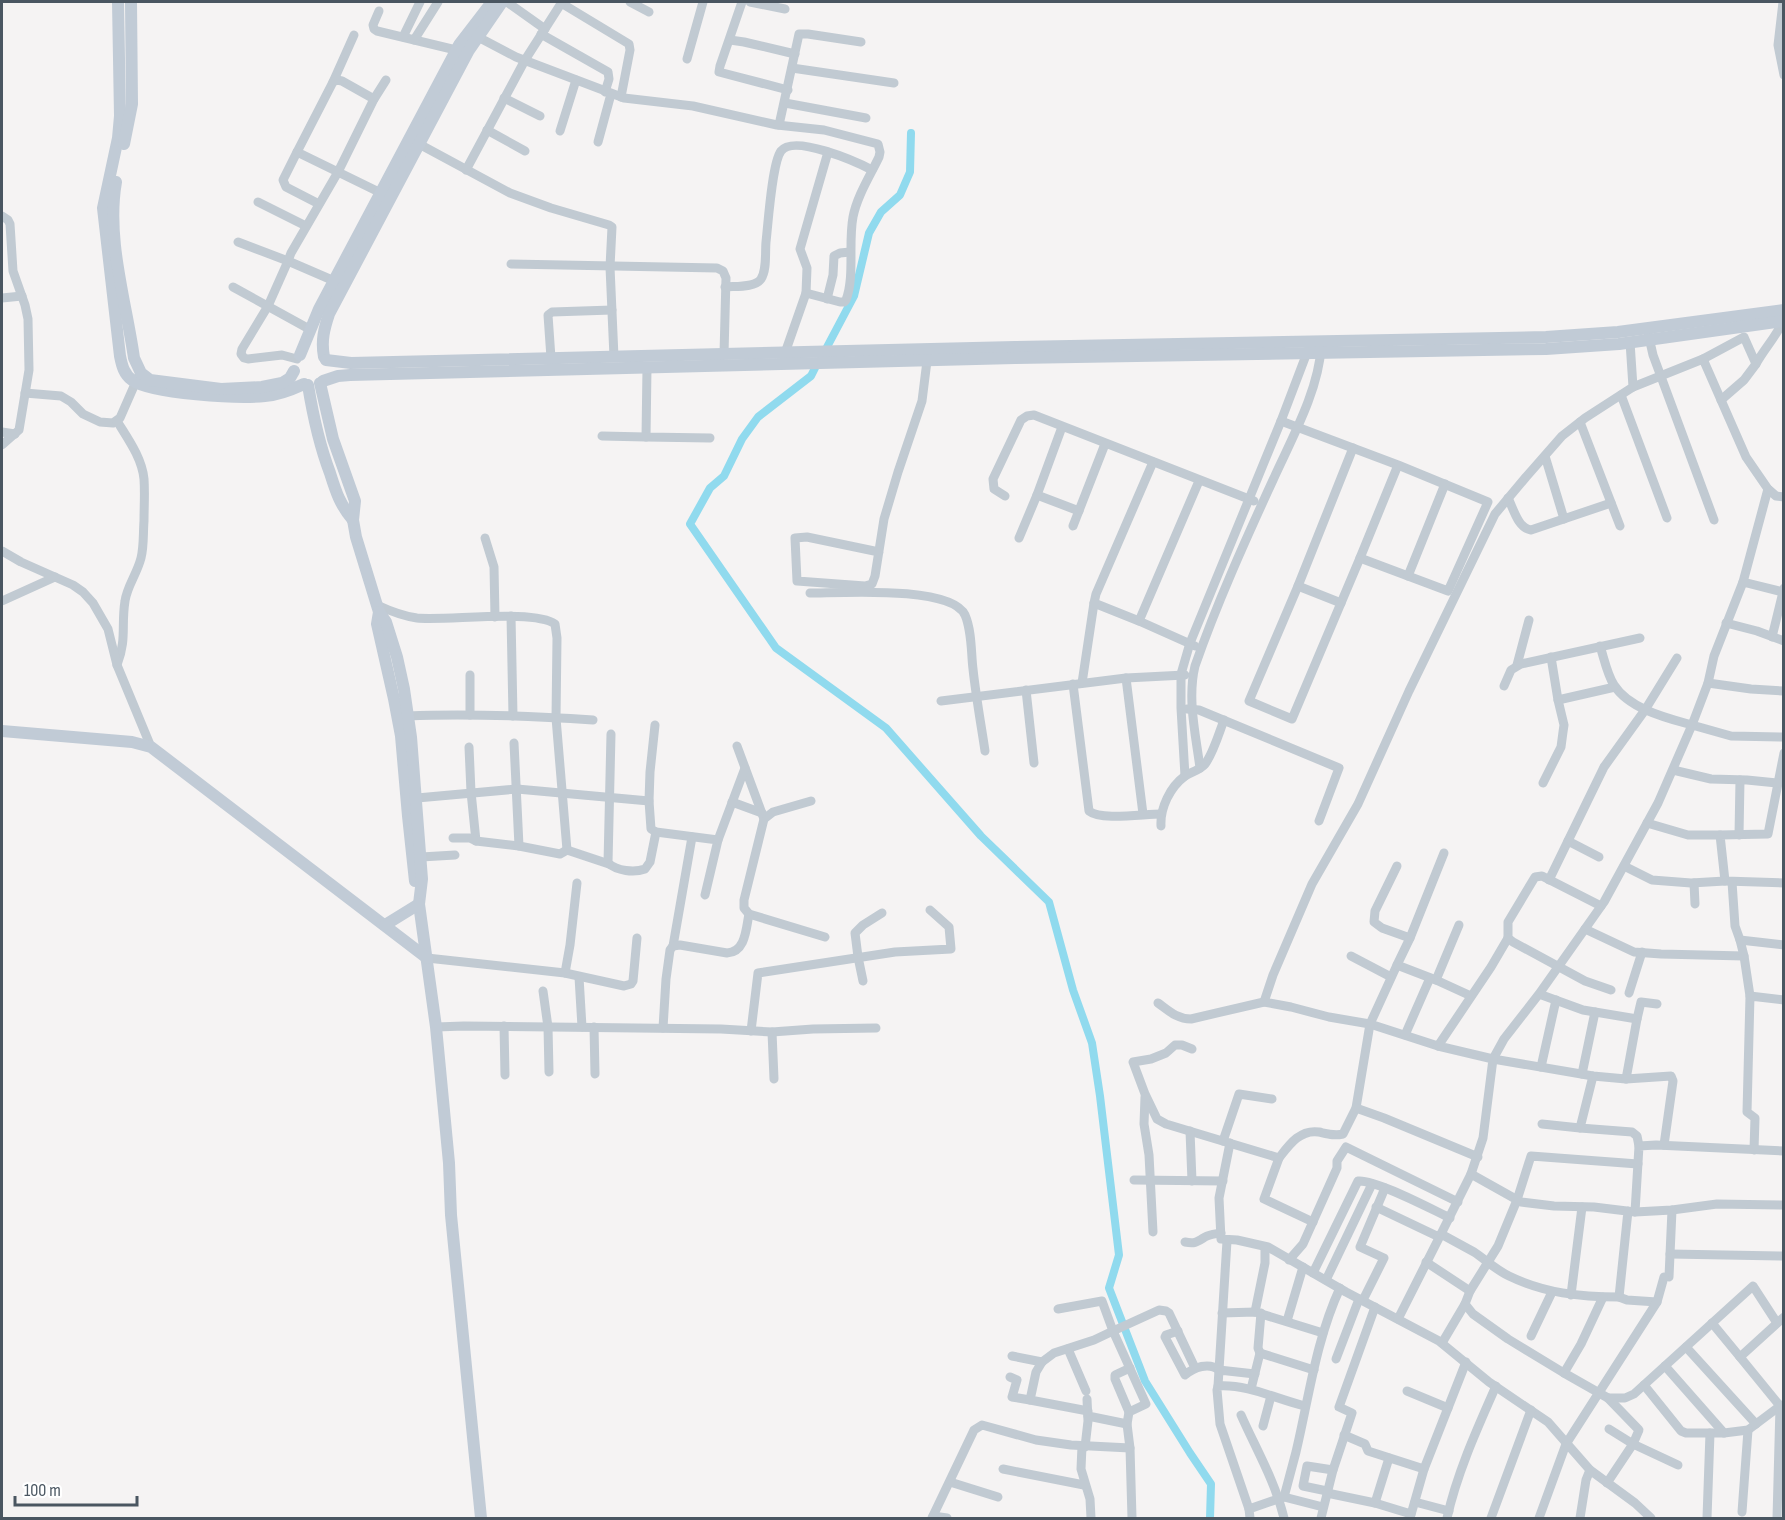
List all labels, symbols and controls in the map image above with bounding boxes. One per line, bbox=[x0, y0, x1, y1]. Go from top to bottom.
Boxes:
scale bar bbox=[15, 1469, 136, 1507]
text: 100 m bbox=[24, 1480, 61, 1501]

